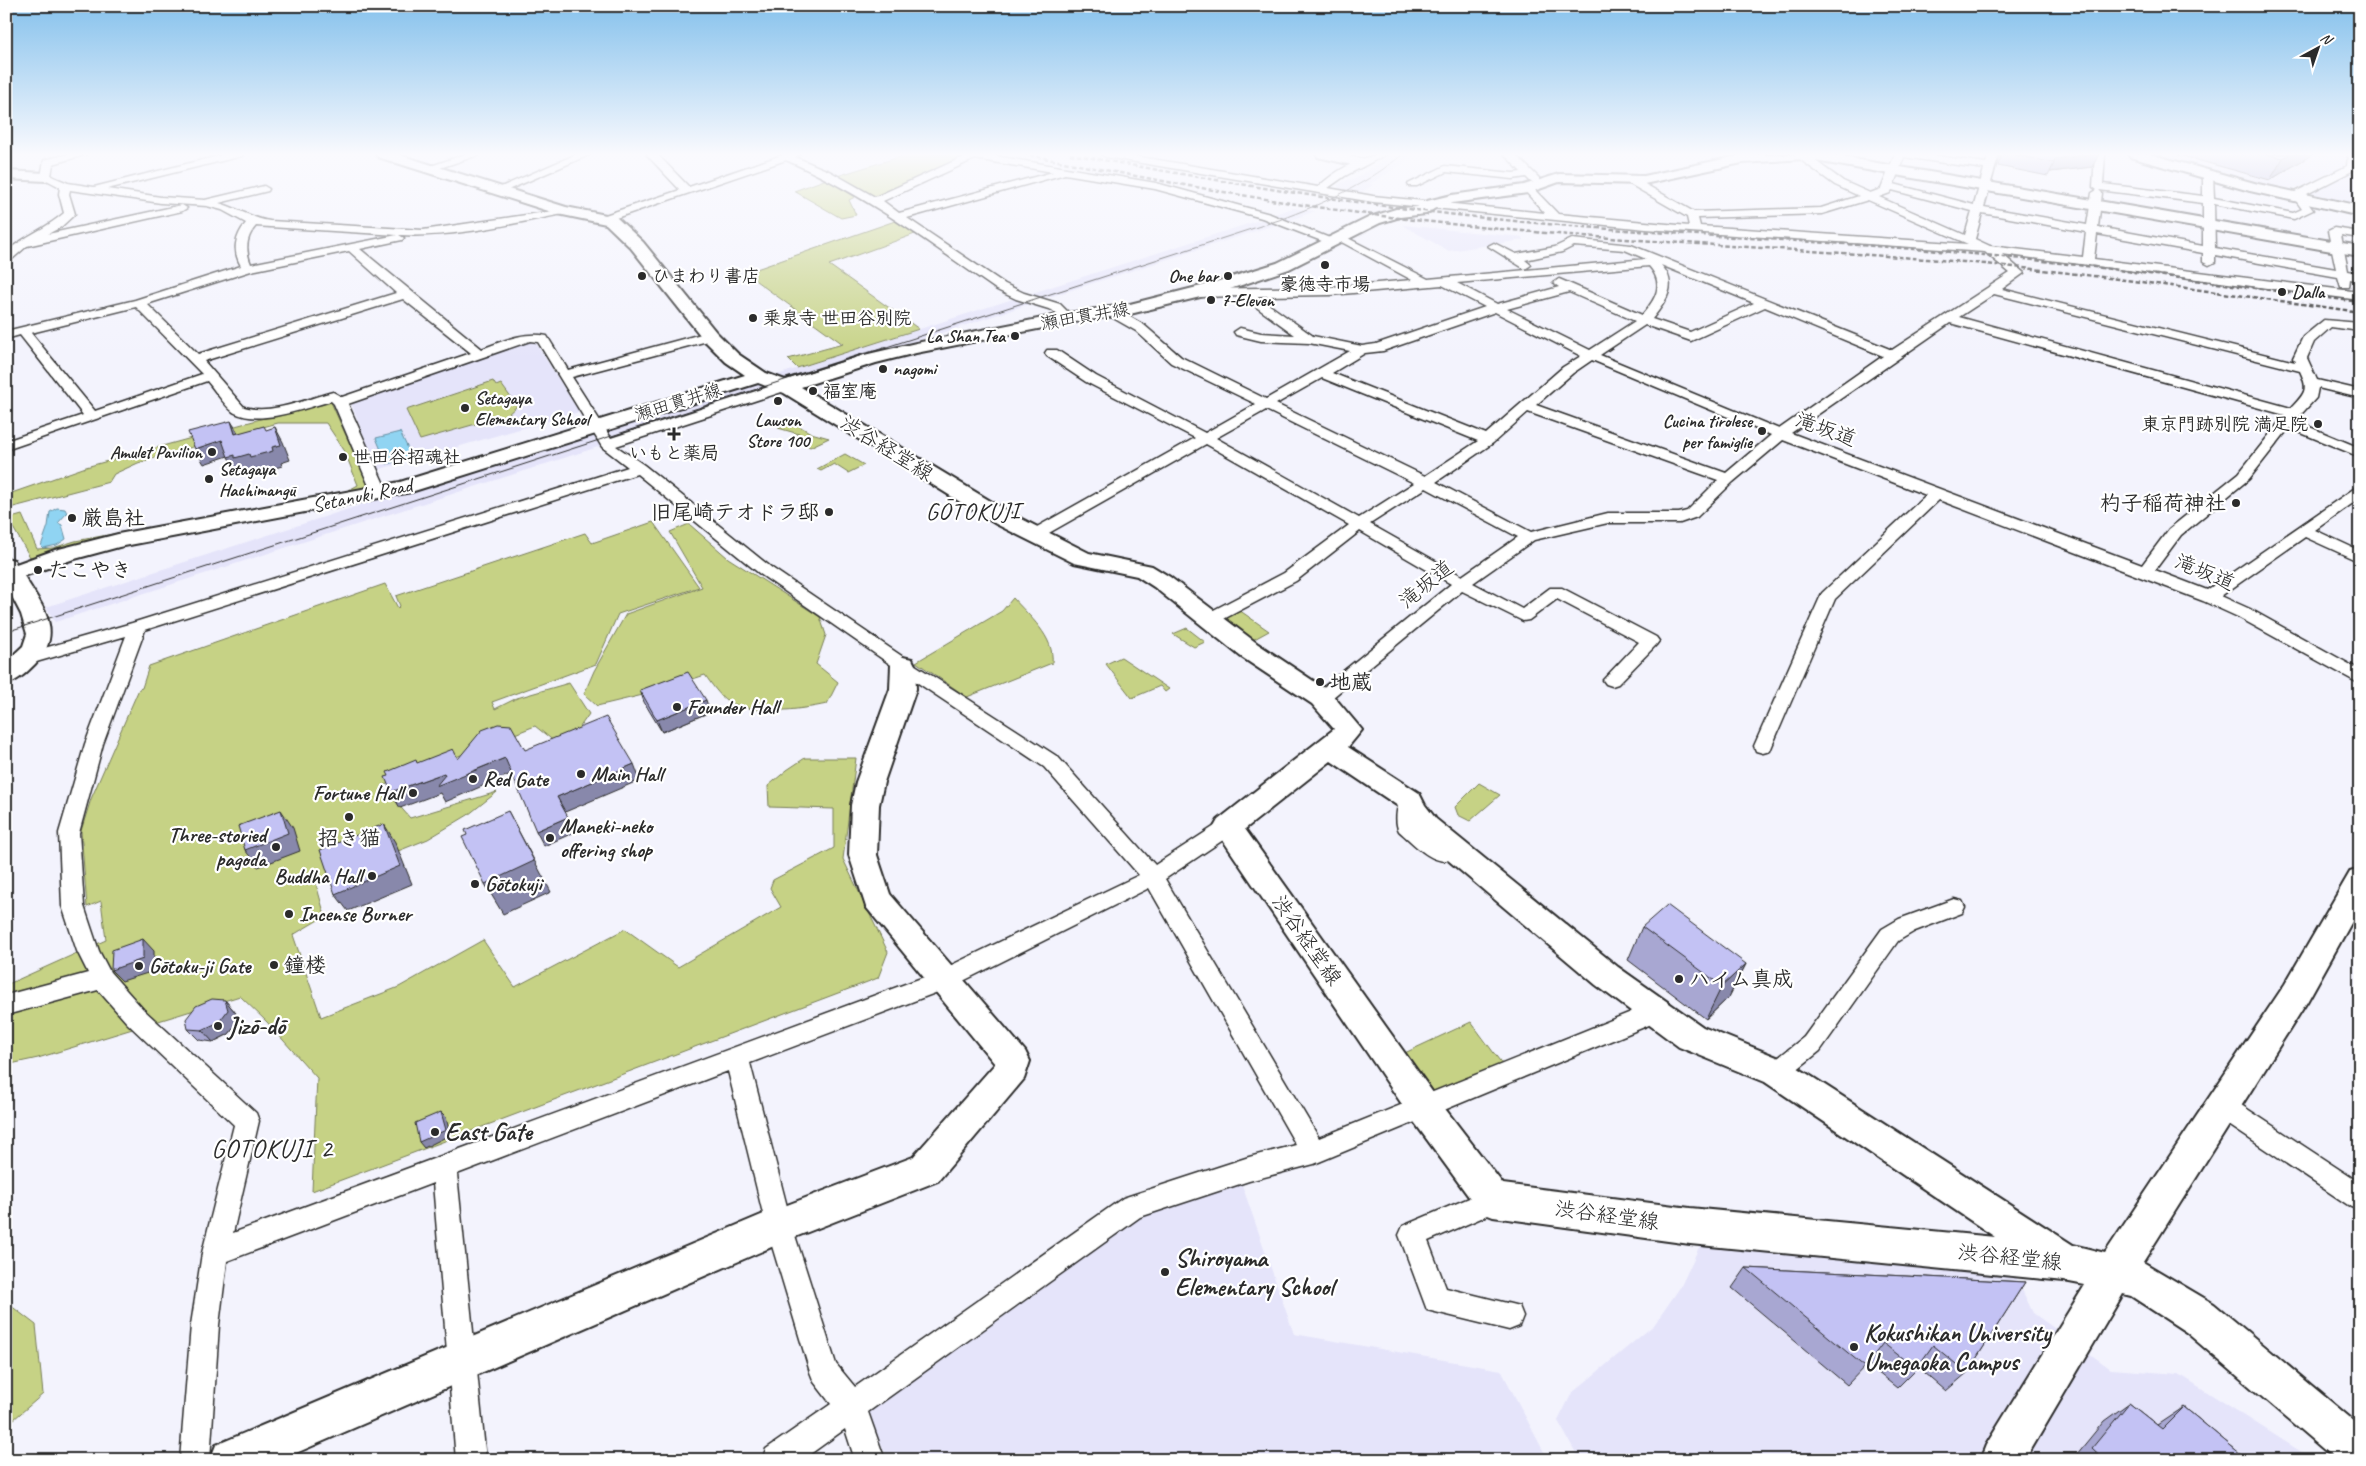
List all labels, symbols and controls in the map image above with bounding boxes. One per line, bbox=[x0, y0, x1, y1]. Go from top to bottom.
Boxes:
north arrow bbox=[2294, 22, 2344, 72]
text: N bbox=[2317, 29, 2337, 49]
marker: 豪徳寺市場 bbox=[1319, 259, 1331, 271]
place label: ひまわり書店 bbox=[652, 265, 760, 287]
place label: One bar bbox=[1168, 265, 1221, 287]
marker: ひまわり書店 bbox=[636, 270, 648, 282]
marker: One bar bbox=[1222, 270, 1234, 282]
place label: 豪徳寺市場 bbox=[1280, 273, 1370, 295]
place label: Dalla bbox=[2292, 281, 2326, 303]
marker: Dalla bbox=[2276, 286, 2288, 298]
place label: 7-Eleven bbox=[1221, 289, 1276, 311]
marker: 7-Eleven bbox=[1205, 294, 1217, 306]
street label: 瀬田貫井線 bbox=[1039, 297, 1131, 335]
place label: 乗泉寺 世田谷別院 bbox=[763, 307, 911, 329]
marker: 乗泉寺 世田谷別院 bbox=[747, 312, 759, 324]
place label: La Shan Tea bbox=[926, 325, 1007, 347]
marker: La Shan Tea bbox=[1009, 330, 1021, 342]
place label: nagomi bbox=[893, 358, 939, 380]
marker: nagomi bbox=[877, 363, 889, 375]
street label: 瀬田貫井線 bbox=[632, 378, 724, 426]
place label: 福室庵 bbox=[823, 380, 877, 402]
marker: 福室庵 bbox=[807, 385, 819, 397]
place label: Setagaya Elementary School bbox=[475, 387, 593, 430]
marker: Lawson Store 100 bbox=[772, 395, 784, 407]
marker: Setagaya Elementary School bbox=[459, 402, 471, 414]
street label: 滝坂道 bbox=[1792, 406, 1860, 452]
place label: Lawson Store 100 bbox=[747, 409, 811, 452]
street label: 渋谷経堂線 bbox=[836, 409, 938, 487]
place label: Cucina tirolese per famiglie bbox=[1663, 410, 1754, 453]
place label: 東京門跡別院 満足院 bbox=[2142, 413, 2308, 435]
marker: 東京門跡別院 満足院 bbox=[2312, 418, 2324, 430]
marker: Cucina tirolese per famiglie bbox=[1756, 425, 1768, 437]
marker: いもと薬局 bbox=[668, 428, 680, 440]
place label: Amulet Pavilion bbox=[110, 441, 204, 463]
place label: いもと薬局 bbox=[629, 442, 719, 464]
marker: Amulet Pavilion bbox=[206, 446, 218, 458]
place label: 世田谷招魂社 bbox=[353, 446, 461, 468]
marker: 世田谷招魂社 bbox=[337, 451, 349, 463]
place label: Setagaya Hachimangū bbox=[219, 458, 297, 501]
street label: Setanuki Road bbox=[310, 471, 418, 518]
marker: Setagaya Hachimangū bbox=[203, 473, 215, 485]
place label: 杓子稲荷神社 bbox=[2100, 490, 2226, 516]
district label: GŌTOKUJI bbox=[926, 496, 1025, 526]
marker: 杓子稲荷神社 bbox=[2230, 497, 2242, 509]
place label: 旧尾崎テオドラ邸 bbox=[651, 499, 819, 525]
place label: 厳島社 bbox=[82, 505, 145, 531]
marker: 旧尾崎テオドラ邸 bbox=[823, 506, 835, 518]
marker: 厳島社 bbox=[66, 512, 78, 524]
street label: 滝坂道 bbox=[2171, 548, 2239, 596]
street label: 滝坂道 bbox=[1393, 554, 1459, 614]
place label: たこやき bbox=[48, 557, 132, 583]
marker: たこやき bbox=[32, 564, 44, 576]
place label: 地蔵 bbox=[1330, 669, 1372, 695]
marker: 地蔵 bbox=[1314, 676, 1326, 688]
place label: Founder Hall bbox=[687, 694, 783, 720]
marker: Founder Hall bbox=[671, 701, 683, 713]
place label: Main Hall bbox=[591, 761, 667, 787]
place label: Red Gate bbox=[483, 766, 550, 792]
marker: Main Hall bbox=[575, 768, 587, 780]
marker: Red Gate bbox=[467, 773, 479, 785]
place label: Fortune Hall bbox=[313, 780, 407, 806]
marker: Fortune Hall bbox=[407, 787, 419, 799]
marker: 招き猫 bbox=[343, 811, 355, 823]
place label: Maneki-neko offering shop bbox=[560, 813, 655, 863]
place label: Three-storied pagoda bbox=[169, 822, 270, 872]
place label: 招き猫 bbox=[318, 825, 381, 851]
marker: Maneki-neko offering shop bbox=[544, 832, 556, 844]
marker: Three-storied pagoda bbox=[270, 841, 282, 853]
place label: Buddha Hall bbox=[275, 863, 366, 889]
marker: Buddha Hall bbox=[366, 870, 378, 882]
place label: Gōtokuji bbox=[485, 871, 544, 897]
marker: Gōtokuji bbox=[469, 878, 481, 890]
street label: 渋谷経堂線 bbox=[1266, 890, 1348, 990]
place label: Incense Burner bbox=[299, 901, 414, 927]
marker: Incense Burner bbox=[283, 908, 295, 920]
place label: 鐘楼 bbox=[284, 952, 326, 978]
place label: Gōtoku-ji Gate bbox=[149, 953, 252, 979]
marker: 鐘楼 bbox=[268, 959, 280, 971]
marker: Gōtoku-ji Gate bbox=[133, 960, 145, 972]
place label: ハイム真成 bbox=[1689, 966, 1793, 992]
marker: ハイム真成 bbox=[1673, 973, 1685, 985]
place label: Jizō-dō bbox=[226, 1010, 289, 1042]
marker: Jizō-dō bbox=[212, 1020, 224, 1032]
place label: East Gate bbox=[445, 1116, 533, 1148]
marker: East Gate bbox=[429, 1126, 441, 1138]
district label: GOTOKUJI 2 bbox=[211, 1132, 334, 1165]
street label: 渋谷経堂線 bbox=[1553, 1195, 1661, 1235]
street label: 渋谷経堂線 bbox=[1956, 1239, 2064, 1275]
place label: Shiroyama Elementary School bbox=[1175, 1242, 1338, 1303]
marker: Shiroyama Elementary School bbox=[1159, 1266, 1171, 1278]
place label: Kokushikan University Umegaoka Campus bbox=[1864, 1317, 2053, 1378]
marker: Kokushikan University Umegaoka Campus bbox=[1848, 1341, 1860, 1353]

